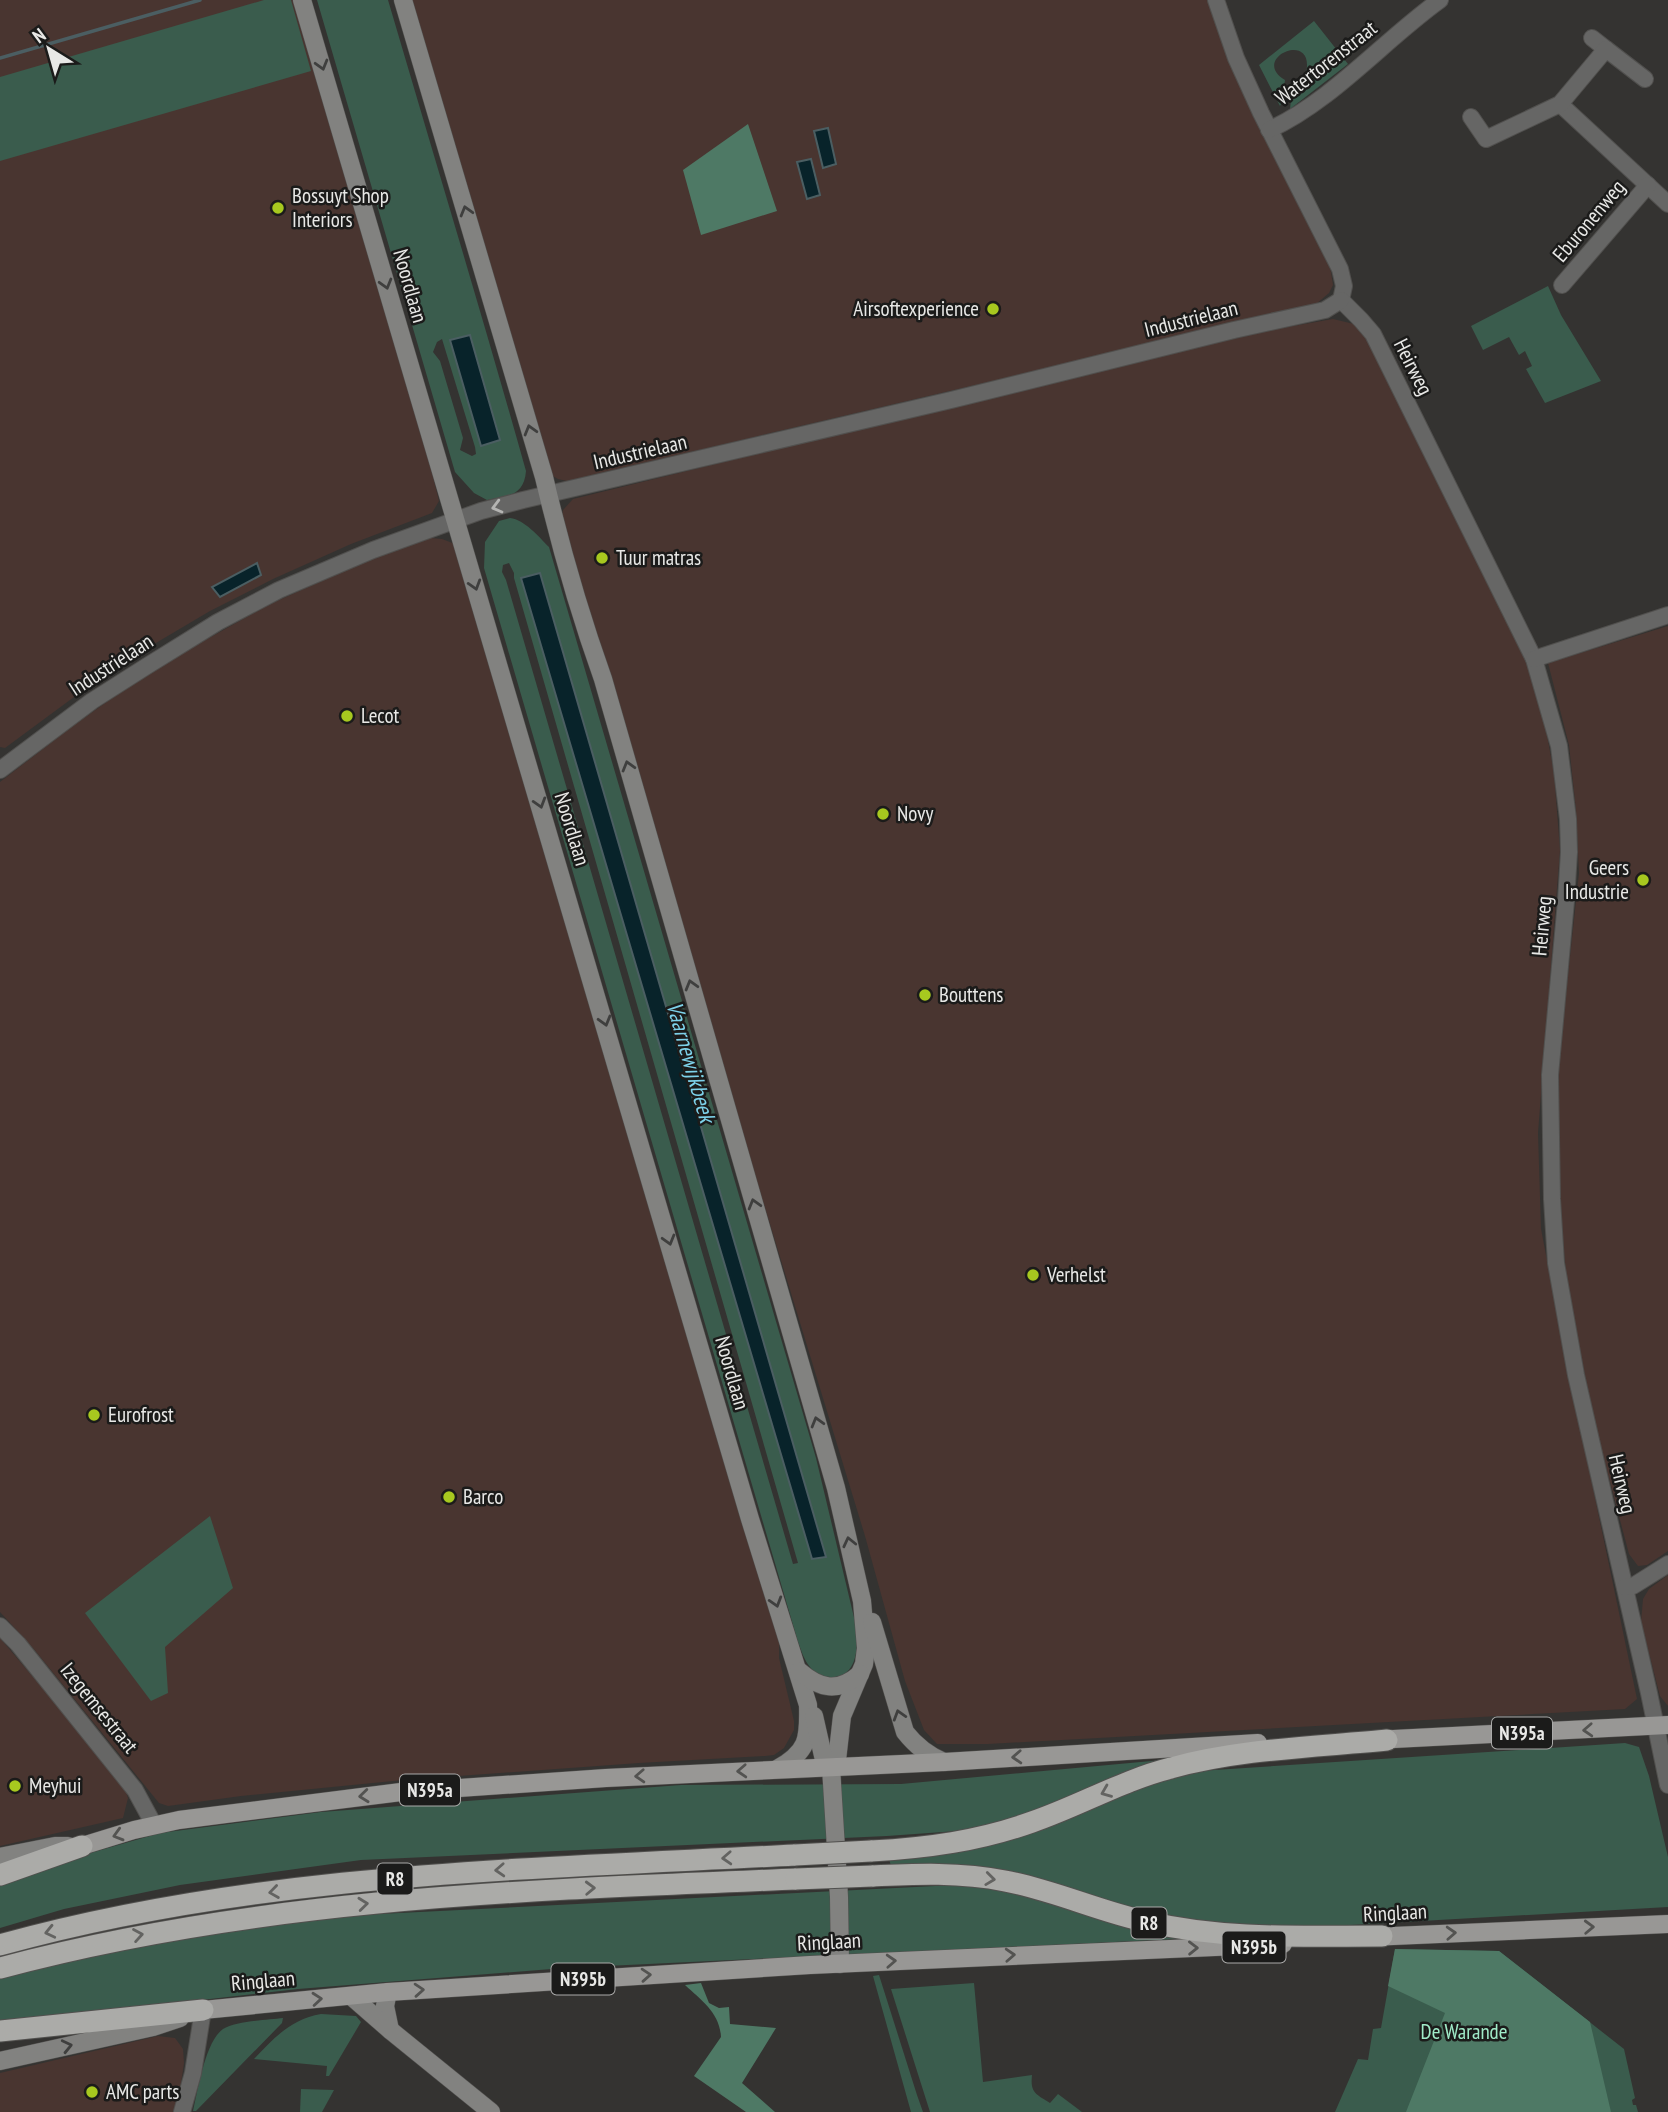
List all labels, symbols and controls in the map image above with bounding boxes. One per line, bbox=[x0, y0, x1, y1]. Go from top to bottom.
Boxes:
north arrow bbox=[14, 14, 84, 84]
street label: Watertorenstraat bbox=[1269, 14, 1382, 111]
text: N bbox=[27, 23, 50, 48]
one-way arrow bbox=[313, 59, 328, 71]
street label: Eburonenweg bbox=[1546, 174, 1631, 267]
place label: Bossuyt Shop Interiors bbox=[292, 182, 389, 233]
marker: Bossuyt Shop Interiors bbox=[270, 200, 286, 216]
one-way arrow bbox=[459, 206, 474, 218]
street label: Noordlaan bbox=[387, 246, 434, 326]
one-way arrow bbox=[377, 277, 392, 289]
street label: Industrielaan bbox=[1141, 294, 1240, 343]
place label: Airsoftexperience bbox=[853, 295, 979, 322]
marker: Airsoftexperience bbox=[985, 301, 1001, 317]
street label: Heirweg bbox=[1388, 334, 1439, 400]
one-way arrow bbox=[524, 424, 539, 436]
street label: Industrielaan bbox=[591, 428, 689, 475]
one-way arrow bbox=[491, 499, 503, 513]
place label: Tuur matras bbox=[616, 544, 701, 571]
marker: Tuur matras bbox=[594, 550, 610, 566]
one-way arrow bbox=[466, 579, 481, 591]
street label: Industrielaan bbox=[63, 627, 158, 702]
place label: Lecot bbox=[361, 702, 399, 729]
marker: Lecot bbox=[339, 708, 355, 724]
one-way arrow bbox=[622, 761, 637, 773]
street label: Noordlaan bbox=[549, 789, 596, 869]
one-way arrow bbox=[532, 797, 547, 809]
place label: Novy bbox=[897, 800, 934, 827]
marker: Novy bbox=[875, 806, 891, 822]
place label: Geers Industrie bbox=[1565, 854, 1629, 905]
marker: Geers Industrie bbox=[1635, 872, 1651, 888]
street label: Heirweg bbox=[1525, 895, 1558, 957]
one-way arrow bbox=[685, 979, 700, 991]
place label: Bouttens bbox=[939, 981, 1003, 1008]
marker: Bouttens bbox=[917, 987, 933, 1003]
water label: Vaarnewijkbeek bbox=[660, 998, 723, 1128]
one-way arrow bbox=[596, 1015, 611, 1027]
one-way arrow bbox=[748, 1198, 763, 1210]
one-way arrow bbox=[660, 1233, 675, 1245]
place label: Verhelst bbox=[1046, 1261, 1106, 1288]
marker: Verhelst bbox=[1025, 1267, 1041, 1283]
street label: Noordlaan bbox=[709, 1333, 756, 1413]
place label: Eurofrost bbox=[108, 1401, 174, 1428]
marker: Eurofrost bbox=[86, 1407, 102, 1423]
one-way arrow bbox=[811, 1416, 826, 1428]
street label: Heirweg bbox=[1603, 1452, 1642, 1516]
place label: Barco bbox=[463, 1483, 503, 1510]
marker: Barco bbox=[441, 1489, 457, 1505]
one-way arrow bbox=[843, 1536, 857, 1548]
one-way arrow bbox=[767, 1596, 782, 1608]
street label: Izegemsestraat bbox=[55, 1657, 144, 1759]
one-way arrow bbox=[892, 1709, 907, 1721]
road number: N395a bbox=[1492, 1718, 1552, 1749]
one-way arrow bbox=[1583, 1722, 1594, 1737]
one-way arrow bbox=[1012, 1750, 1023, 1765]
one-way arrow bbox=[737, 1763, 748, 1778]
one-way arrow bbox=[634, 1769, 645, 1784]
place label: Meyhui bbox=[29, 1772, 82, 1799]
road number: N395a bbox=[400, 1774, 460, 1806]
marker: Meyhui bbox=[7, 1778, 23, 1794]
one-way arrow bbox=[1100, 1784, 1113, 1798]
one-way arrow bbox=[358, 1789, 370, 1804]
one-way arrow bbox=[112, 1826, 124, 1841]
one-way arrow bbox=[721, 1851, 732, 1866]
one-way arrow bbox=[494, 1862, 505, 1877]
road number: R8 bbox=[378, 1864, 412, 1895]
one-way arrow bbox=[984, 1871, 995, 1886]
one-way arrow bbox=[585, 1881, 596, 1896]
one-way arrow bbox=[268, 1885, 280, 1900]
one-way arrow bbox=[358, 1897, 369, 1912]
street label: Ringlaan bbox=[1362, 1897, 1428, 1928]
road number: R8 bbox=[1132, 1908, 1166, 1938]
one-way arrow bbox=[1584, 1919, 1595, 1934]
one-way arrow bbox=[44, 1924, 56, 1938]
street label: Ringlaan bbox=[796, 1926, 862, 1957]
one-way arrow bbox=[1445, 1926, 1456, 1941]
one-way arrow bbox=[132, 1928, 144, 1943]
road number: N395b bbox=[1222, 1932, 1286, 1963]
one-way arrow bbox=[1188, 1941, 1199, 1956]
one-way arrow bbox=[1005, 1948, 1016, 1963]
one-way arrow bbox=[886, 1954, 897, 1969]
street label: Ringlaan bbox=[230, 1964, 296, 1997]
road number: N395b bbox=[552, 1964, 614, 1994]
one-way arrow bbox=[641, 1968, 652, 1983]
one-way arrow bbox=[414, 1983, 425, 1998]
one-way arrow bbox=[312, 1992, 323, 2007]
park label: De Warande bbox=[1421, 2018, 1507, 2045]
one-way arrow bbox=[60, 2040, 72, 2054]
place label: AMC parts bbox=[106, 2078, 179, 2105]
marker: AMC parts bbox=[84, 2084, 100, 2100]

